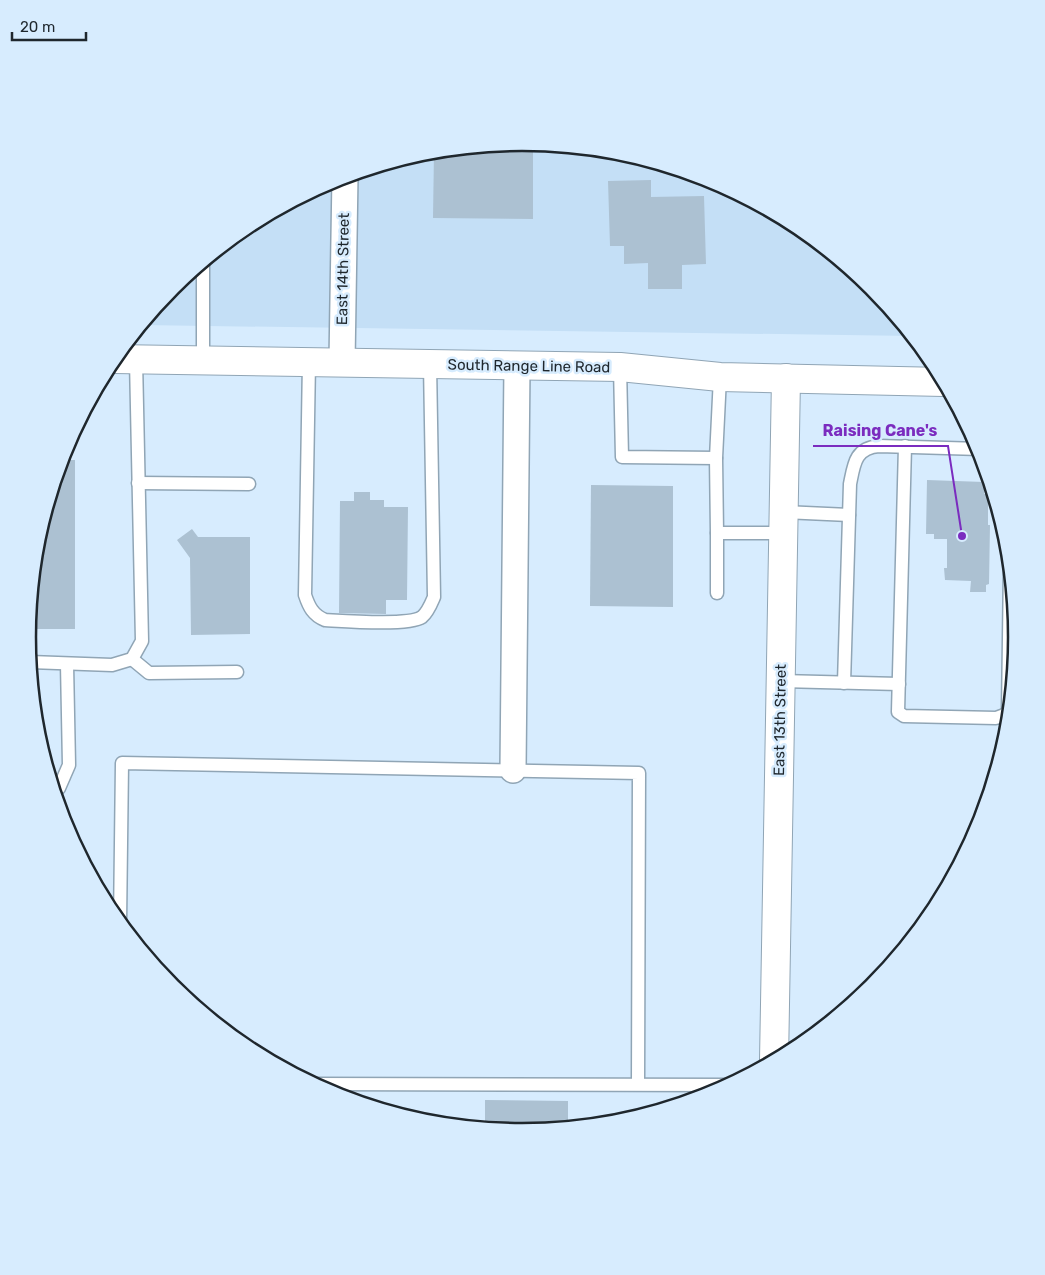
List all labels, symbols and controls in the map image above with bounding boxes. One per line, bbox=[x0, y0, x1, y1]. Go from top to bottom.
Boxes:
scale bar bbox=[12, 10, 86, 42]
text: 20 m bbox=[20, 18, 55, 36]
street label: East 14th Street bbox=[333, 213, 353, 325]
street label: South Range Line Road bbox=[448, 356, 610, 376]
callout: Raising Cane's bbox=[813, 415, 948, 446]
text: Raising Cane's bbox=[823, 421, 938, 440]
street label: East 13th Street bbox=[770, 664, 790, 776]

